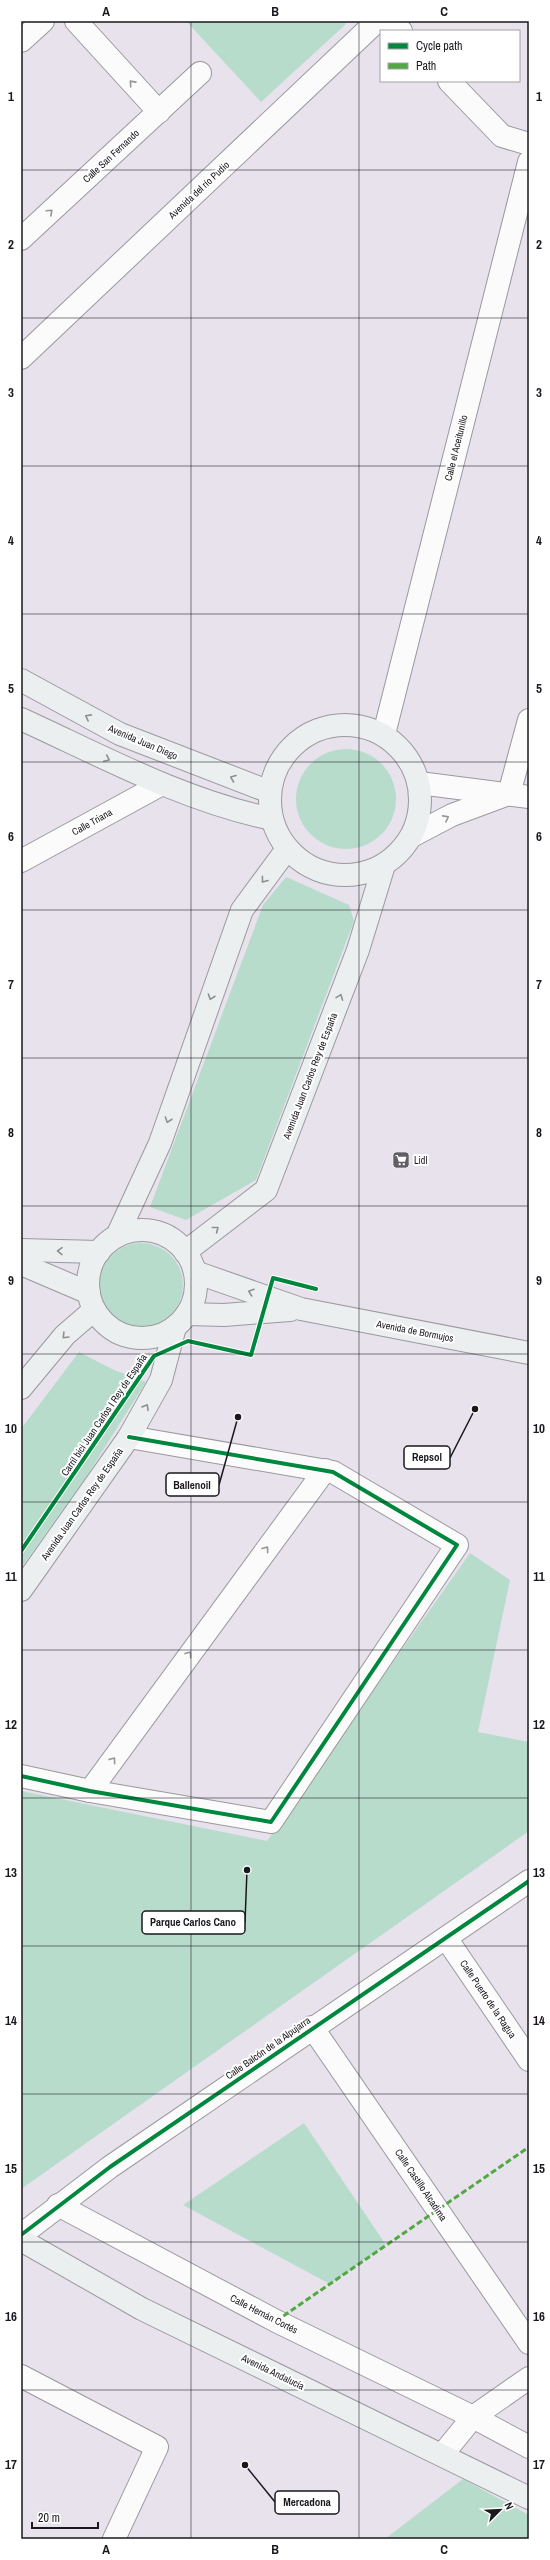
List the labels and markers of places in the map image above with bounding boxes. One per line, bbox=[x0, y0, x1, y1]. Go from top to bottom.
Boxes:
supermarket icon: Lidl bbox=[391, 1150, 411, 1170]
place label: Lidl bbox=[414, 1154, 427, 1167]
callout: Repsol bbox=[404, 1446, 450, 1469]
callout: Ballenoil bbox=[166, 1473, 219, 1496]
callout: Parque Carlos Cano bbox=[142, 1911, 245, 1934]
callout: Mercadona bbox=[275, 2491, 339, 2514]

